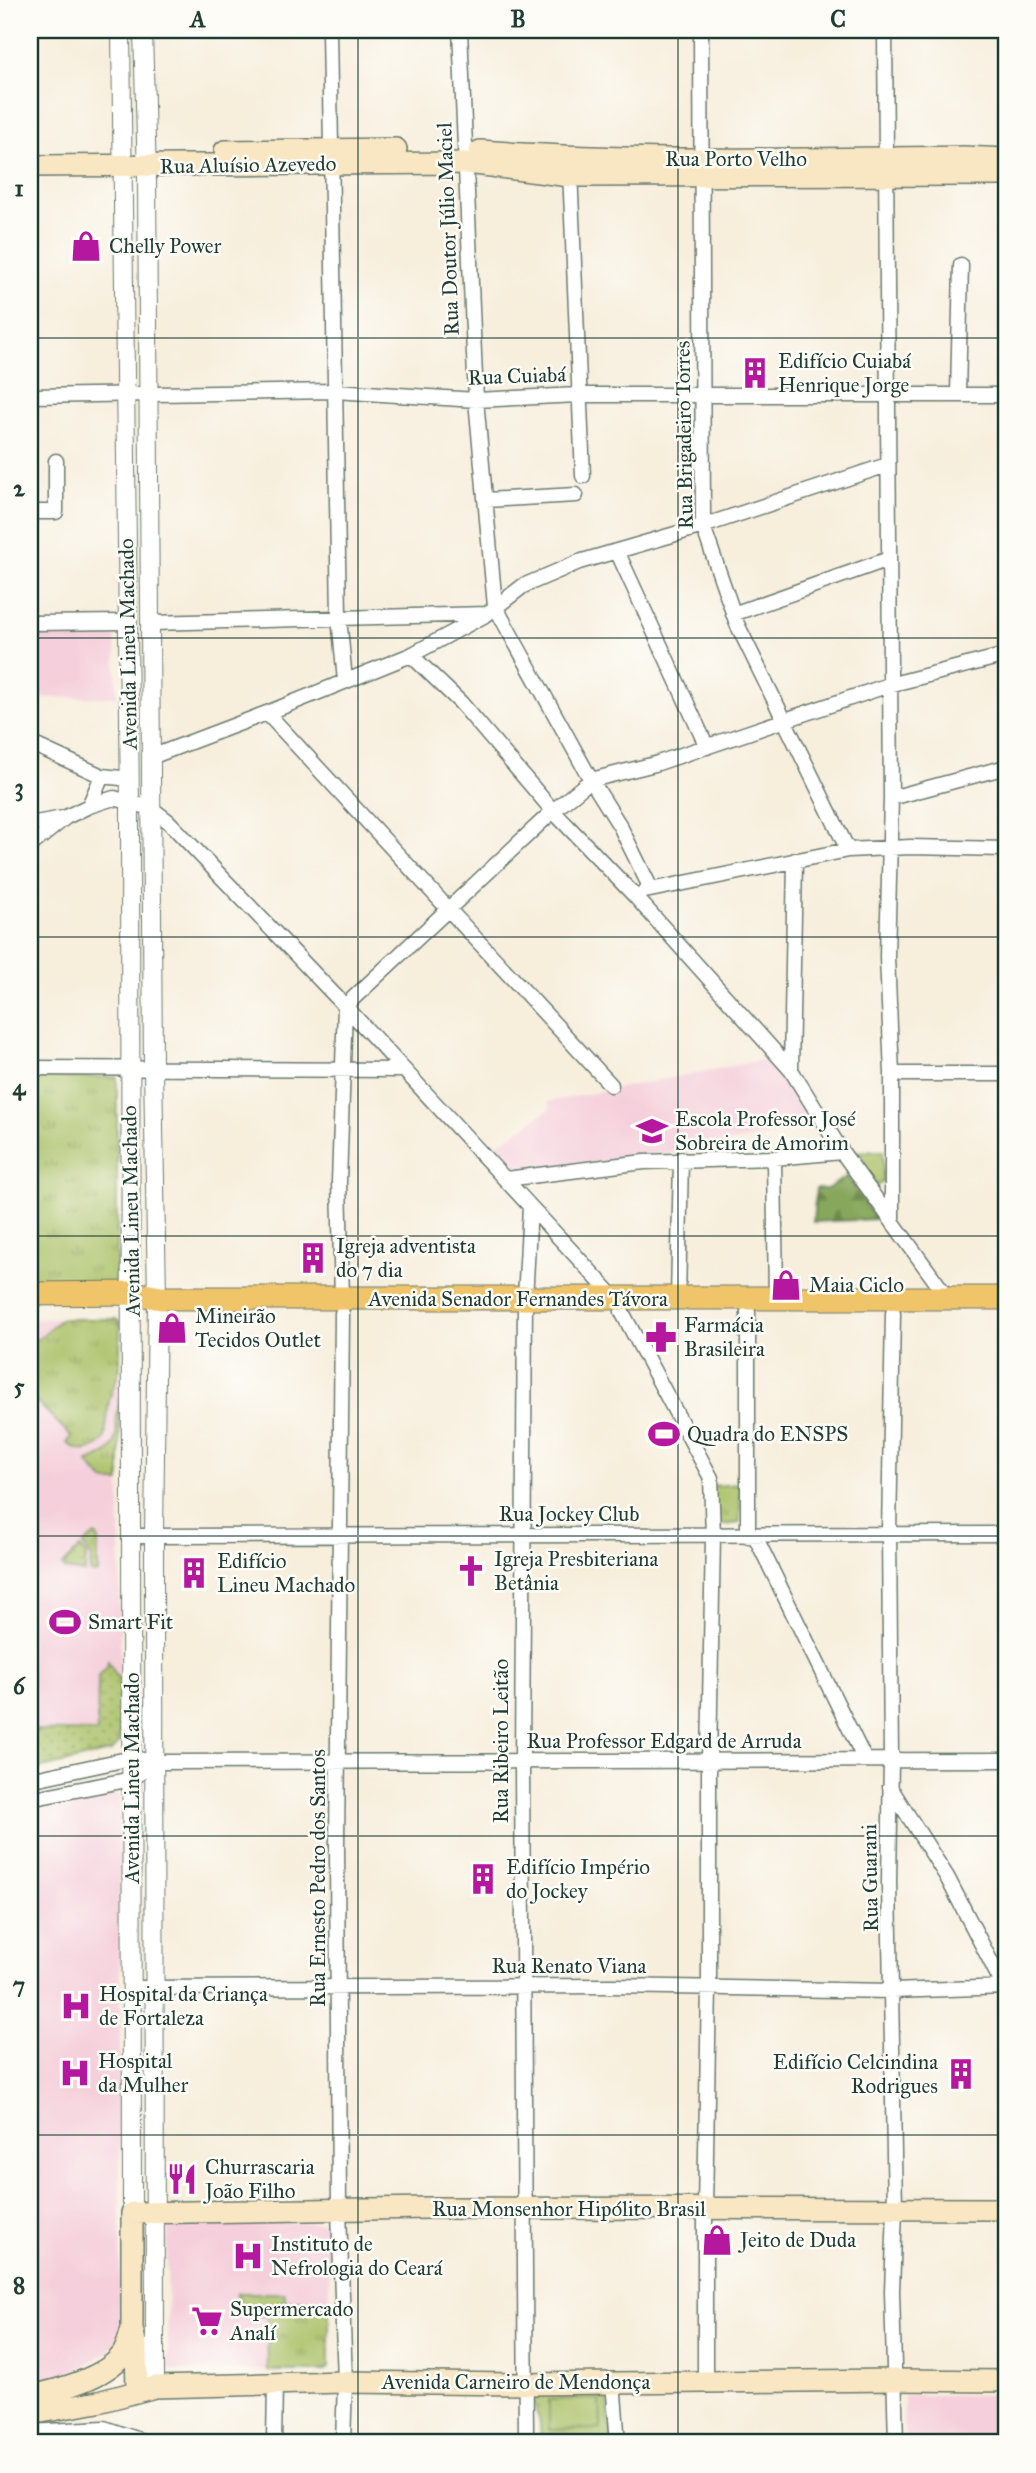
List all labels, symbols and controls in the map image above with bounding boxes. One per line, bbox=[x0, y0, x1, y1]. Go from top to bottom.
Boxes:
text: A bbox=[188, 5, 206, 33]
text: B bbox=[510, 5, 526, 33]
text: C bbox=[830, 5, 846, 33]
street label: Rua Doutor Júlio Maciel bbox=[431, 122, 465, 336]
street label: Rua Porto Velho bbox=[665, 146, 807, 172]
street label: Rua Aluísio Azevedo bbox=[159, 150, 337, 180]
text: 1 bbox=[14, 174, 24, 202]
shop icon: Chelly Power bbox=[69, 229, 103, 263]
place label: Chelly Power bbox=[109, 233, 222, 259]
street label: Rua Brigadeiro Torres bbox=[669, 340, 699, 530]
place label: Edifício Cuiabá Henrique Jorge bbox=[778, 348, 911, 398]
building icon: Edifício Cuiabá Henrique Jorge bbox=[738, 356, 772, 390]
street label: Rua Cuiabá bbox=[467, 361, 567, 391]
text: 2 bbox=[13, 474, 25, 502]
street label: Avenida Lineu Machado bbox=[113, 538, 143, 751]
text: 3 bbox=[14, 773, 24, 802]
text: 4 bbox=[13, 1073, 27, 1101]
street label: Avenida Lineu Machado bbox=[116, 1105, 146, 1318]
place label: Escola Professor José Sobreira de Amorim bbox=[675, 1106, 856, 1156]
school or university icon: Escola Professor José Sobreira de Amorim bbox=[635, 1114, 669, 1148]
place label: Igreja adventista do 7 dia bbox=[336, 1233, 476, 1283]
building icon: Igreja adventista do 7 dia bbox=[296, 1241, 330, 1275]
shop icon: Maia Ciclo bbox=[769, 1268, 803, 1302]
place label: Maia Ciclo bbox=[809, 1272, 904, 1298]
street label: Avenida Senador Fernandes Távora bbox=[367, 1286, 668, 1312]
place label: Mineirão Tecidos Outlet bbox=[195, 1303, 321, 1353]
shop icon: Mineirão Tecidos Outlet bbox=[155, 1311, 189, 1345]
place label: Farmácia Brasileira bbox=[684, 1312, 765, 1362]
pharmacy icon: Farmácia Brasileira bbox=[644, 1320, 678, 1354]
text: 5 bbox=[14, 1372, 25, 1400]
sports icon: Quadra do ENSPS bbox=[647, 1417, 681, 1451]
place label: Quadra do ENSPS bbox=[687, 1421, 848, 1447]
street label: Rua Jockey Club bbox=[499, 1501, 639, 1527]
place label: Igreja Presbiteriana Betânia bbox=[494, 1546, 658, 1596]
place label: Edifício Lineu Machado bbox=[217, 1548, 356, 1598]
church icon: Igreja Presbiteriana Betânia bbox=[454, 1554, 488, 1588]
building icon: Edifício Lineu Machado bbox=[177, 1556, 211, 1590]
sports icon: Smart Fit bbox=[48, 1605, 82, 1639]
place label: Smart Fit bbox=[88, 1609, 174, 1635]
street label: Rua Ribeiro Leitão bbox=[488, 1659, 514, 1823]
text: 6 bbox=[13, 1672, 26, 1700]
street label: Avenida Lineu Machado bbox=[119, 1672, 145, 1885]
street label: Rua Professor Edgard de Arruda bbox=[526, 1728, 802, 1754]
street label: Rua Ernesto Pedro dos Santos bbox=[305, 1749, 331, 2007]
street label: Rua Guarani bbox=[856, 1823, 884, 1932]
place label: Edifício Império do Jockey bbox=[506, 1854, 650, 1904]
building icon: Edifício Império do Jockey bbox=[466, 1862, 500, 1896]
street label: Rua Renato Viana bbox=[492, 1953, 647, 1979]
text: 7 bbox=[13, 1971, 25, 1999]
place label: Hospital da Criança de Fortaleza bbox=[99, 1981, 268, 2031]
hospital icon: Hospital da Criança de Fortaleza bbox=[59, 1989, 93, 2023]
place label: Hospital da Mulher bbox=[98, 2048, 189, 2098]
place label: Edifício Celcindina Rodrigues bbox=[773, 2049, 938, 2099]
hospital icon: Hospital da Mulher bbox=[58, 2056, 92, 2090]
building icon: Edifício Celcindina Rodrigues bbox=[944, 2057, 978, 2091]
place label: Churrascaria João Filho bbox=[203, 2154, 315, 2204]
restaurant icon: Churrascaria João Filho bbox=[165, 2162, 199, 2196]
street label: Rua Monsenhor Hipólito Brasil bbox=[432, 2196, 706, 2222]
shop icon: Jeito de Duda bbox=[700, 2223, 734, 2257]
place label: Jeito de Duda bbox=[738, 2227, 856, 2253]
place label: Instituto de Nefrologia do Ceará bbox=[271, 2231, 443, 2281]
hospital icon: Instituto de Nefrologia do Ceará bbox=[231, 2239, 265, 2273]
text: 8 bbox=[13, 2271, 25, 2299]
place label: Supermercado Analí bbox=[229, 2296, 354, 2346]
supermarket icon: Supermercado Analí bbox=[190, 2304, 224, 2338]
street label: Avenida Carneiro de Mendonça bbox=[381, 2369, 650, 2395]

